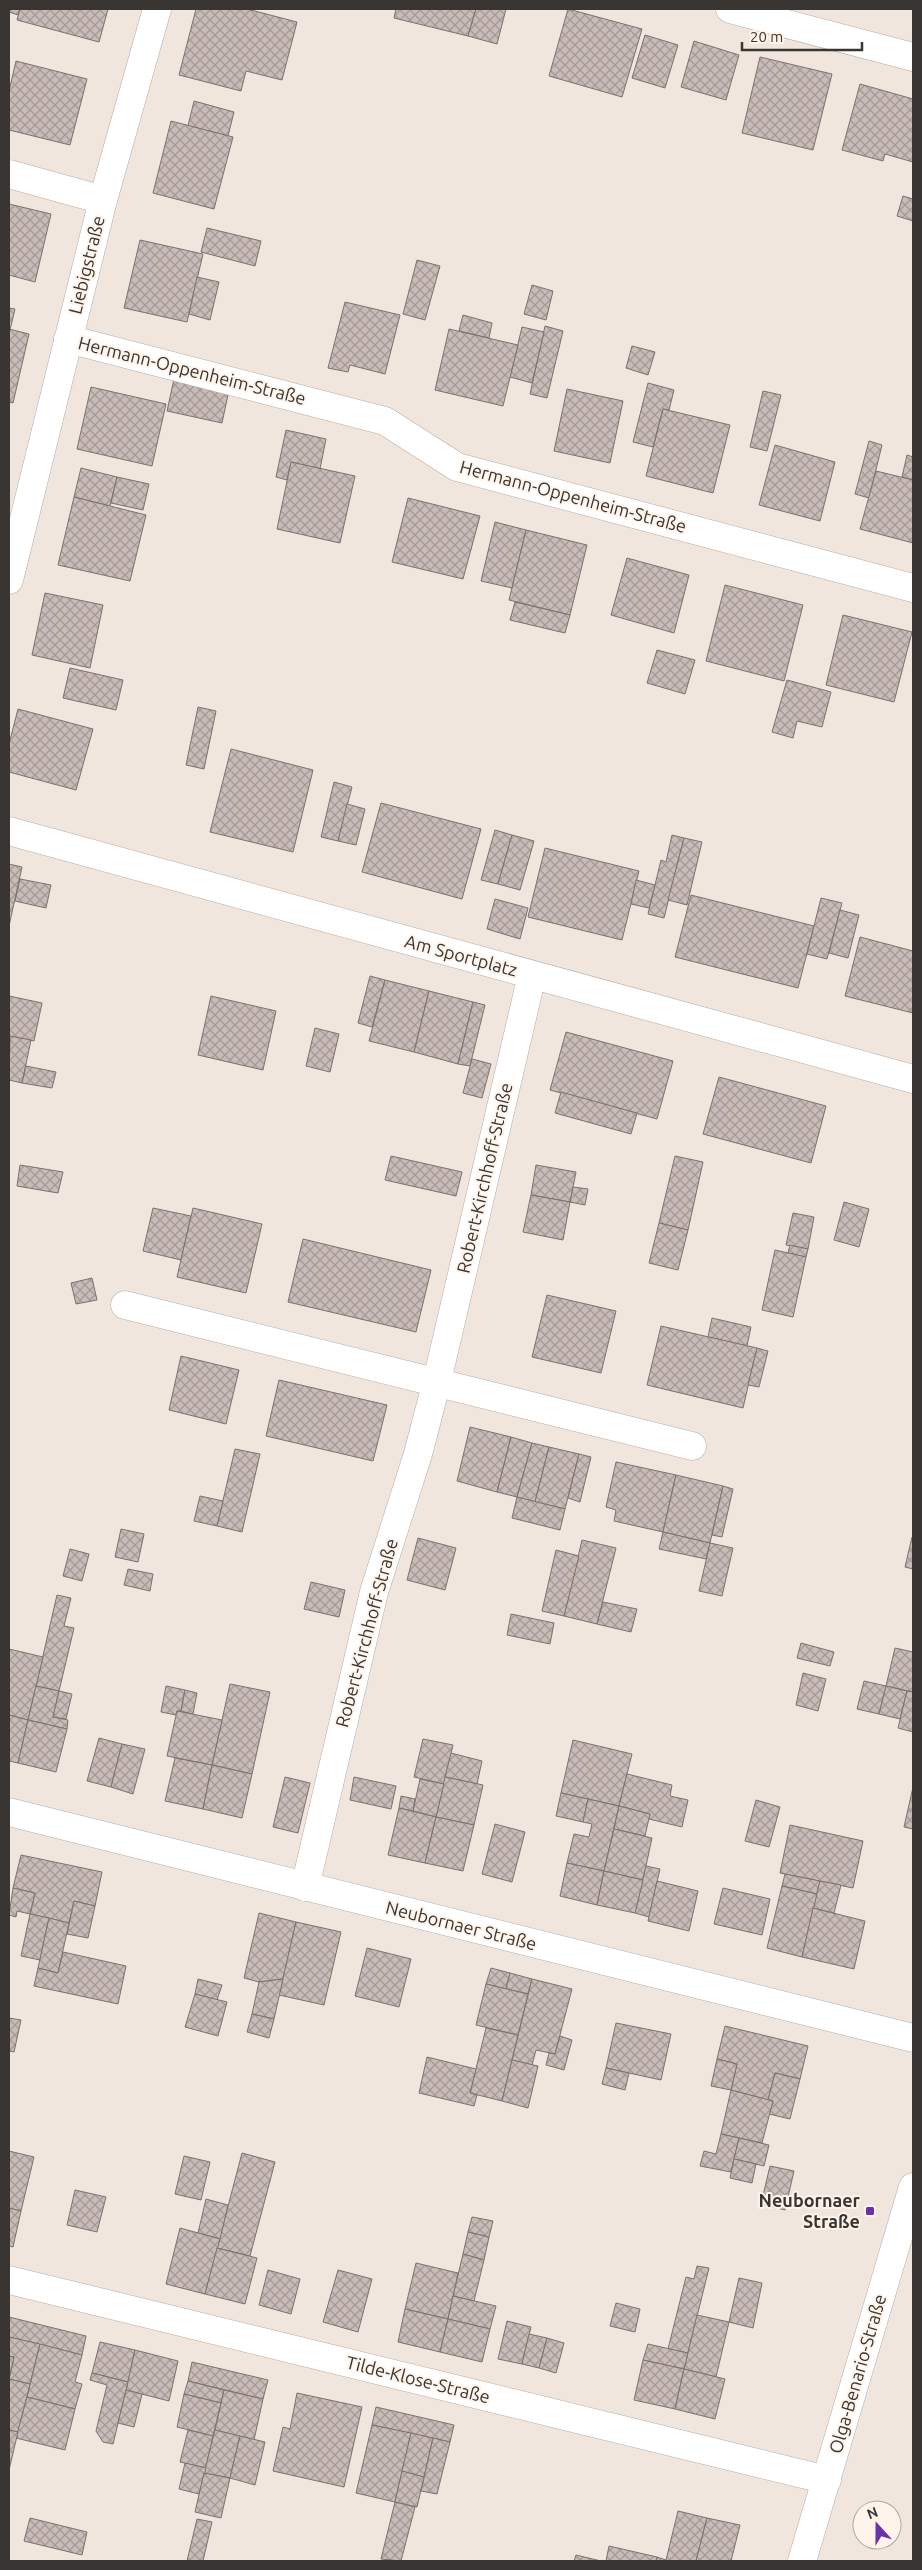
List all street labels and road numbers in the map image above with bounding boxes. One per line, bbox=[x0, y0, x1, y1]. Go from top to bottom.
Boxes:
street label: Liebigstraße bbox=[64, 214, 108, 316]
street label: Hermann-Oppenheim-Straße bbox=[76, 332, 308, 408]
street label: Hermann-Oppenheim-Straße bbox=[458, 456, 689, 536]
street label: Am Sportplatz bbox=[403, 930, 520, 980]
street label: Robert-Kirchhoff-Straße bbox=[452, 1081, 516, 1275]
street label: Robert-Kirchhoff-Straße bbox=[331, 1536, 401, 1729]
street label: Neubornaer Straße bbox=[384, 1897, 539, 1953]
street label: Olga-Benario-Straße bbox=[825, 2292, 889, 2456]
street label: Tilde-Klose-Straße bbox=[344, 2351, 492, 2407]

